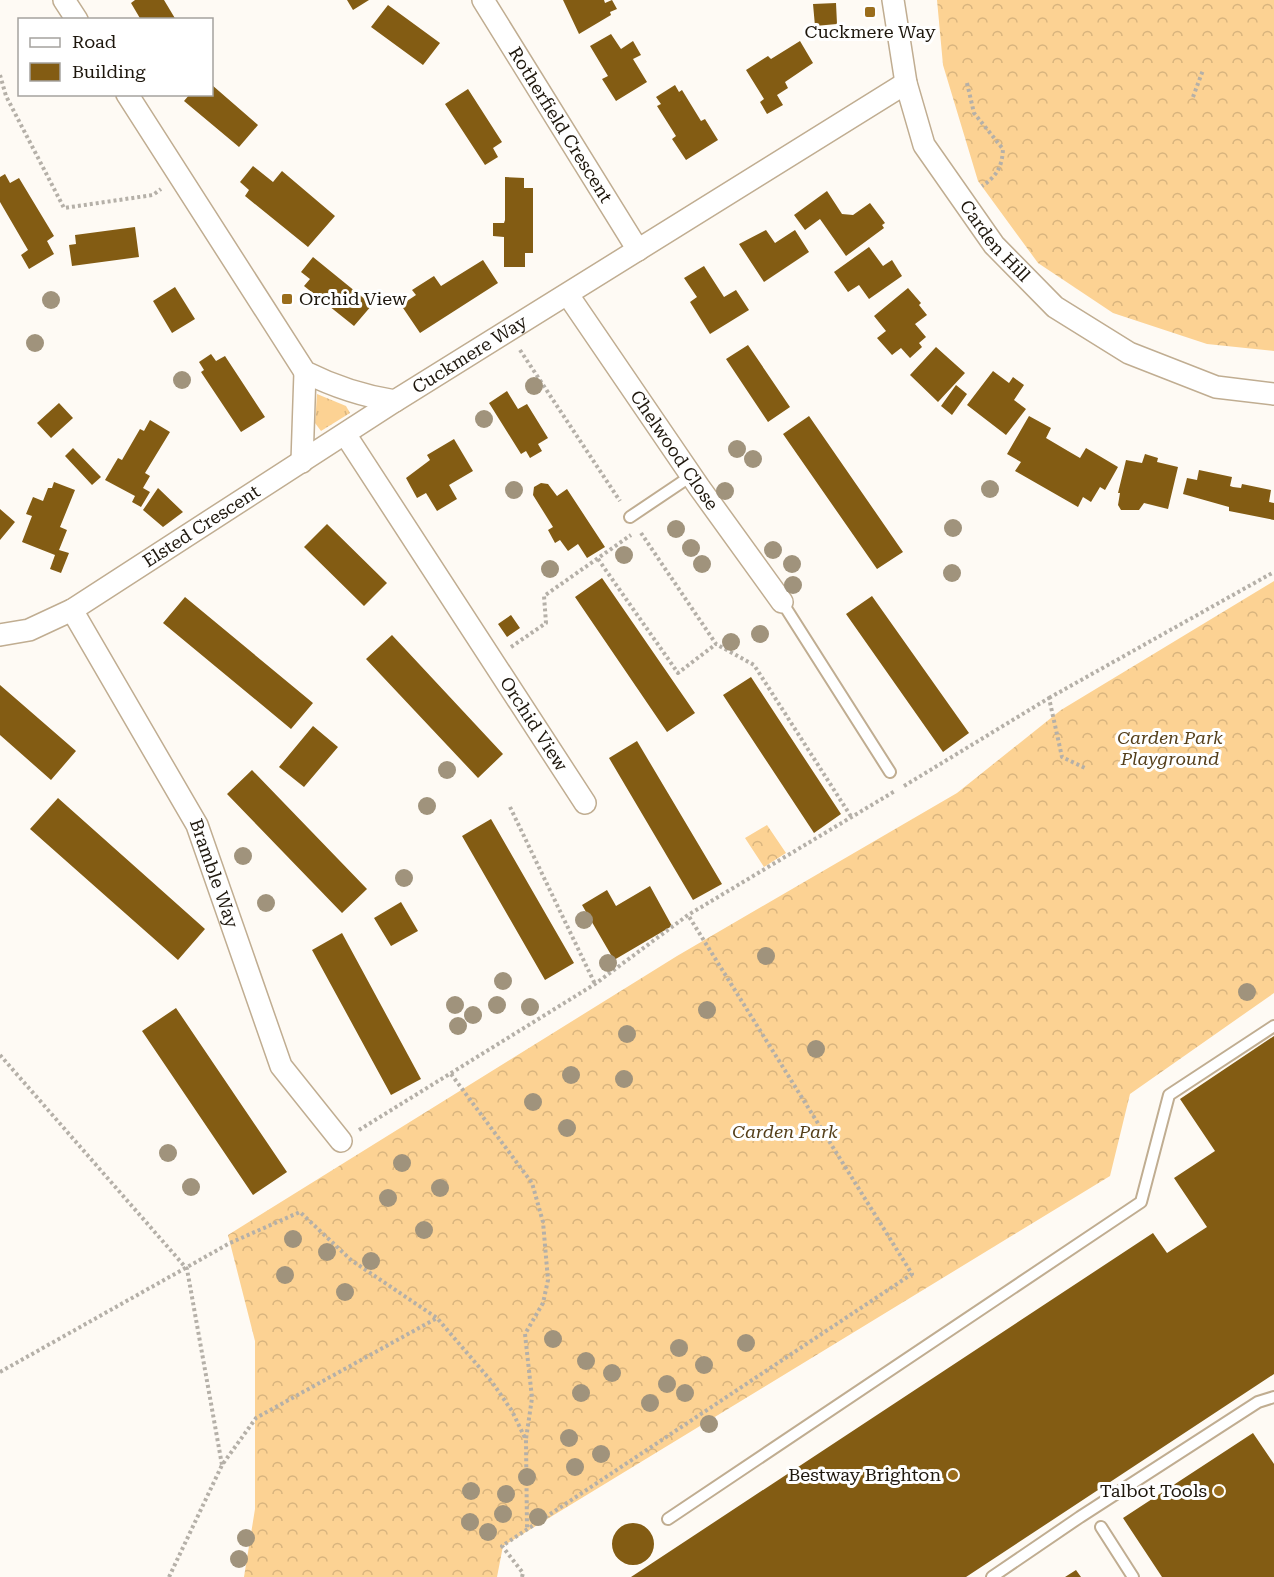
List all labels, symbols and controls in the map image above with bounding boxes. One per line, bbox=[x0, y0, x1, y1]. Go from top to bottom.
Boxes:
marker: Cuckmere Way bbox=[863, 5, 877, 19]
legend bbox=[18, 18, 213, 96]
place label: Cuckmere Way bbox=[804, 21, 936, 42]
text: Road bbox=[72, 31, 117, 52]
street label: Rotherfield Crescent bbox=[505, 43, 617, 207]
text: Building bbox=[72, 61, 146, 82]
street label: Carden Hill bbox=[956, 196, 1035, 286]
place label: Orchid View bbox=[299, 288, 407, 309]
marker: Orchid View bbox=[280, 292, 294, 306]
street label: Cuckmere Way bbox=[408, 310, 531, 398]
street label: Chelwood Close bbox=[626, 386, 723, 514]
street label: Elsted Crescent bbox=[139, 480, 264, 571]
street label: Orchid View bbox=[496, 673, 572, 775]
park label: Carden Park Playground bbox=[1117, 727, 1223, 769]
street label: Bramble Way bbox=[186, 816, 243, 931]
park label: Carden Park bbox=[732, 1121, 838, 1142]
place label: Bestway Brighton bbox=[788, 1464, 941, 1485]
marker: Bestway Brighton bbox=[946, 1468, 960, 1482]
place label: Talbot Tools bbox=[1100, 1480, 1207, 1501]
marker: Talbot Tools bbox=[1212, 1484, 1226, 1498]

